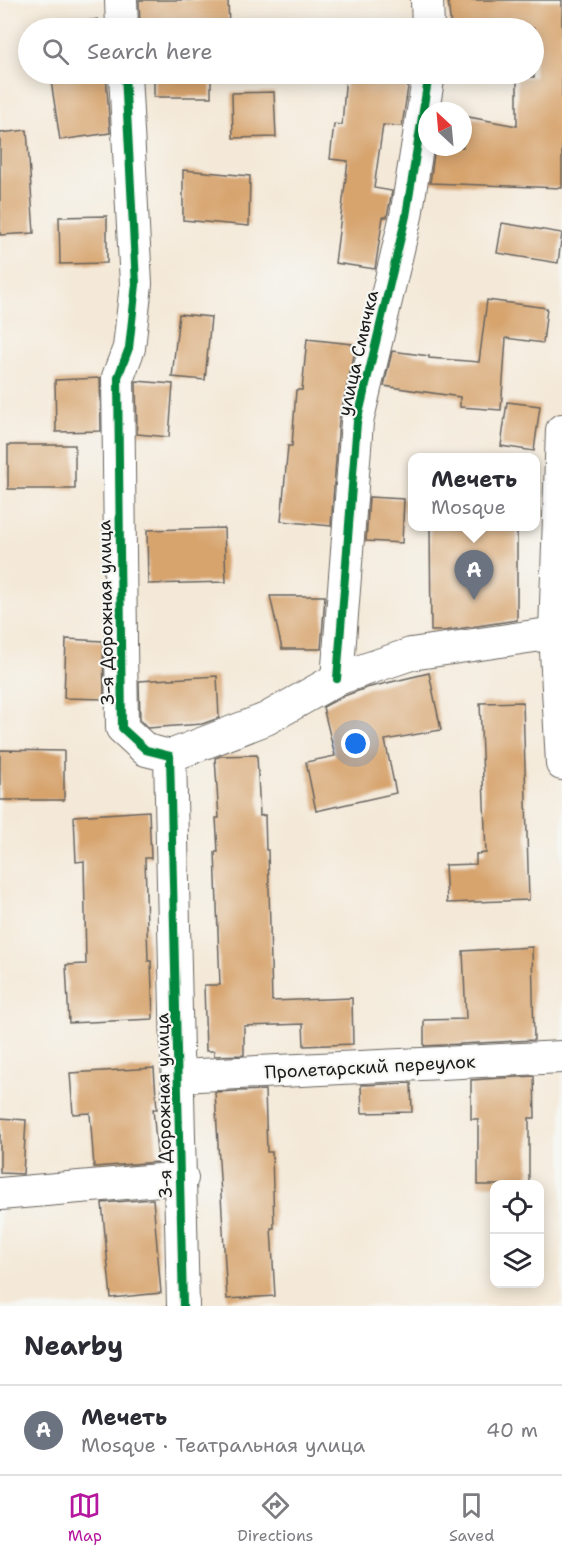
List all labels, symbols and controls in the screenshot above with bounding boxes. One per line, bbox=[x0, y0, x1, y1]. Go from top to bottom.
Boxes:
search box bbox=[18, 18, 544, 84]
icon: search bbox=[39, 35, 72, 68]
text: Search here bbox=[87, 37, 213, 66]
north arrow bbox=[418, 102, 472, 156]
street label: улица Смычка bbox=[332, 288, 384, 418]
popup bbox=[408, 453, 540, 531]
text: Мечеть bbox=[431, 465, 517, 494]
text: Mosque bbox=[431, 494, 506, 520]
street label: 3-я Дорожная улица bbox=[92, 520, 120, 706]
pin: A bbox=[454, 550, 494, 600]
your location bbox=[341, 729, 370, 758]
street label: 3-я Дорожная улица bbox=[150, 1013, 178, 1199]
street label: Пролетарский переулок bbox=[264, 1049, 476, 1085]
map controls bbox=[490, 1180, 544, 1288]
button: locate bbox=[490, 1180, 544, 1234]
button: layers bbox=[490, 1234, 544, 1288]
text: Nearby bbox=[24, 1328, 123, 1363]
text: Мечеть bbox=[81, 1403, 167, 1432]
text: A bbox=[36, 1417, 51, 1443]
text: 40 m bbox=[486, 1417, 538, 1443]
text: Mosque · Театральная улица bbox=[81, 1432, 365, 1458]
tab: Map bbox=[68, 1489, 102, 1546]
tab: Directions bbox=[237, 1489, 314, 1546]
tab: Saved bbox=[449, 1489, 494, 1546]

